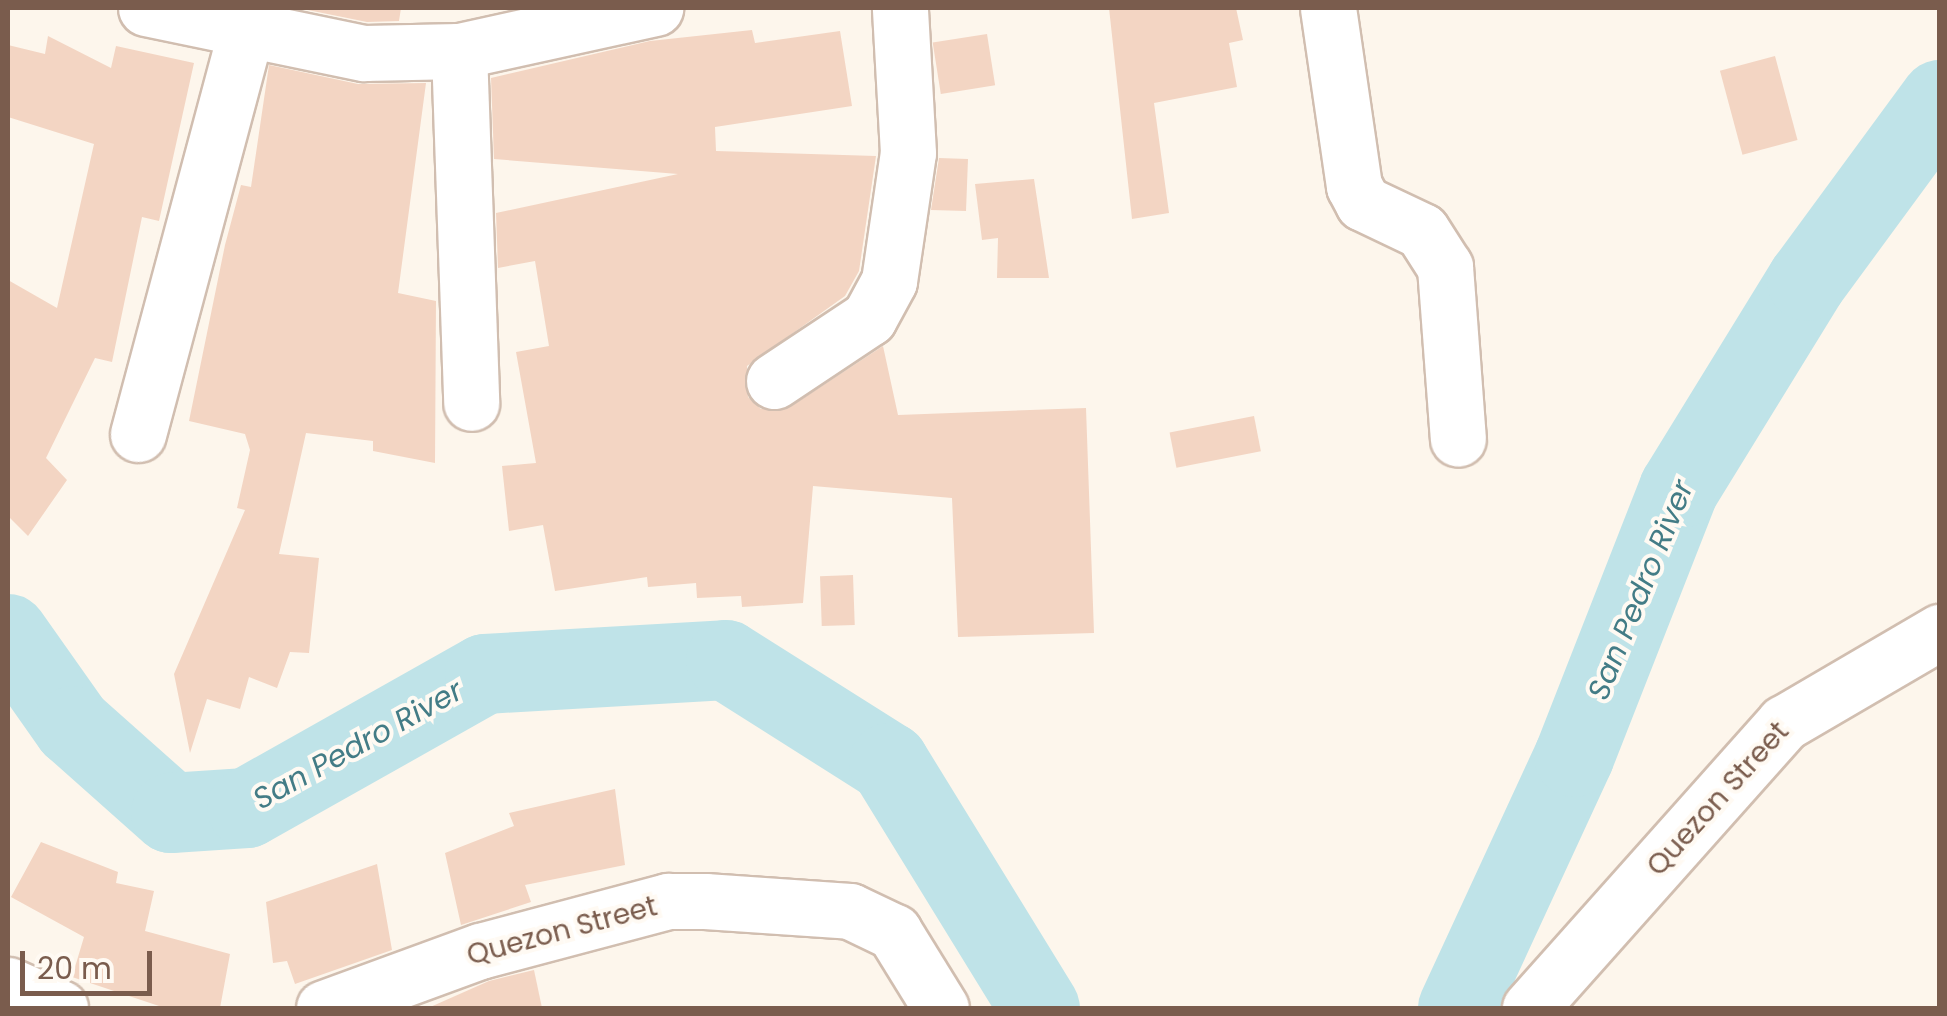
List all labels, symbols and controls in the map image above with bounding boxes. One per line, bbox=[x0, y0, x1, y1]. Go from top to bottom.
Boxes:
water label: San Pedro River bbox=[1581, 475, 1701, 705]
water label: San Pedro River bbox=[247, 673, 469, 817]
street label: Quezon Street bbox=[1640, 715, 1796, 883]
street label: Quezon Street bbox=[463, 889, 661, 973]
scale bar bbox=[25, 931, 158, 993]
text: 20 m bbox=[37, 947, 112, 990]

